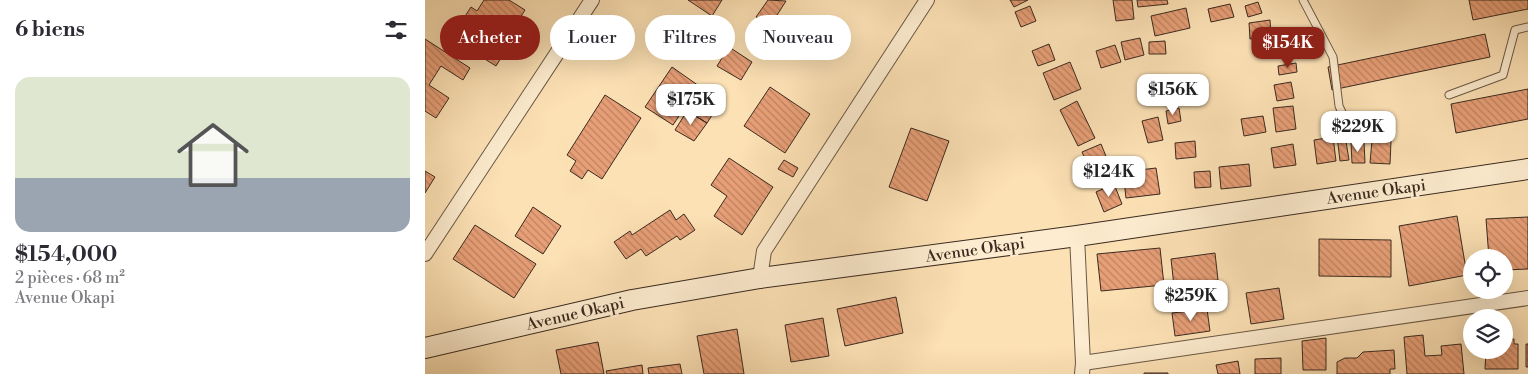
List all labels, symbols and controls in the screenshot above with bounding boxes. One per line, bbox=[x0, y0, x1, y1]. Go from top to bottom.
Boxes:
chip: Acheter bbox=[440, 15, 540, 60]
chip: Louer bbox=[550, 15, 635, 60]
chip: Filtres bbox=[645, 15, 735, 60]
chip: Nouveau bbox=[745, 15, 851, 60]
icon: filters bbox=[382, 16, 410, 44]
text: 6 biens bbox=[15, 17, 85, 43]
pin: $154K bbox=[1253, 27, 1323, 69]
text: $154K bbox=[1262, 33, 1314, 53]
pin: $156K bbox=[1138, 74, 1208, 116]
text: $156K bbox=[1148, 80, 1198, 100]
pin: $175K bbox=[656, 84, 726, 126]
text: $175K bbox=[667, 90, 715, 110]
icon: home bbox=[168, 110, 258, 200]
pin: $229K bbox=[1323, 110, 1393, 153]
text: $229K bbox=[1332, 117, 1384, 137]
pin: $124K bbox=[1074, 156, 1144, 198]
text: $124K bbox=[1083, 162, 1135, 182]
street label: Avenue Okapi bbox=[1324, 175, 1427, 209]
street label: Avenue Okapi bbox=[923, 233, 1026, 267]
text: $154,000 bbox=[15, 242, 117, 268]
map controls bbox=[1463, 249, 1513, 359]
button: locate bbox=[1463, 249, 1513, 299]
text: 2 pièces · 68 m² bbox=[15, 268, 125, 288]
pin: $259K bbox=[1156, 280, 1226, 322]
text: $259K bbox=[1165, 286, 1217, 306]
text: Avenue Okapi bbox=[15, 288, 115, 308]
street label: Avenue Okapi bbox=[523, 293, 626, 335]
button: layers bbox=[1463, 309, 1513, 359]

